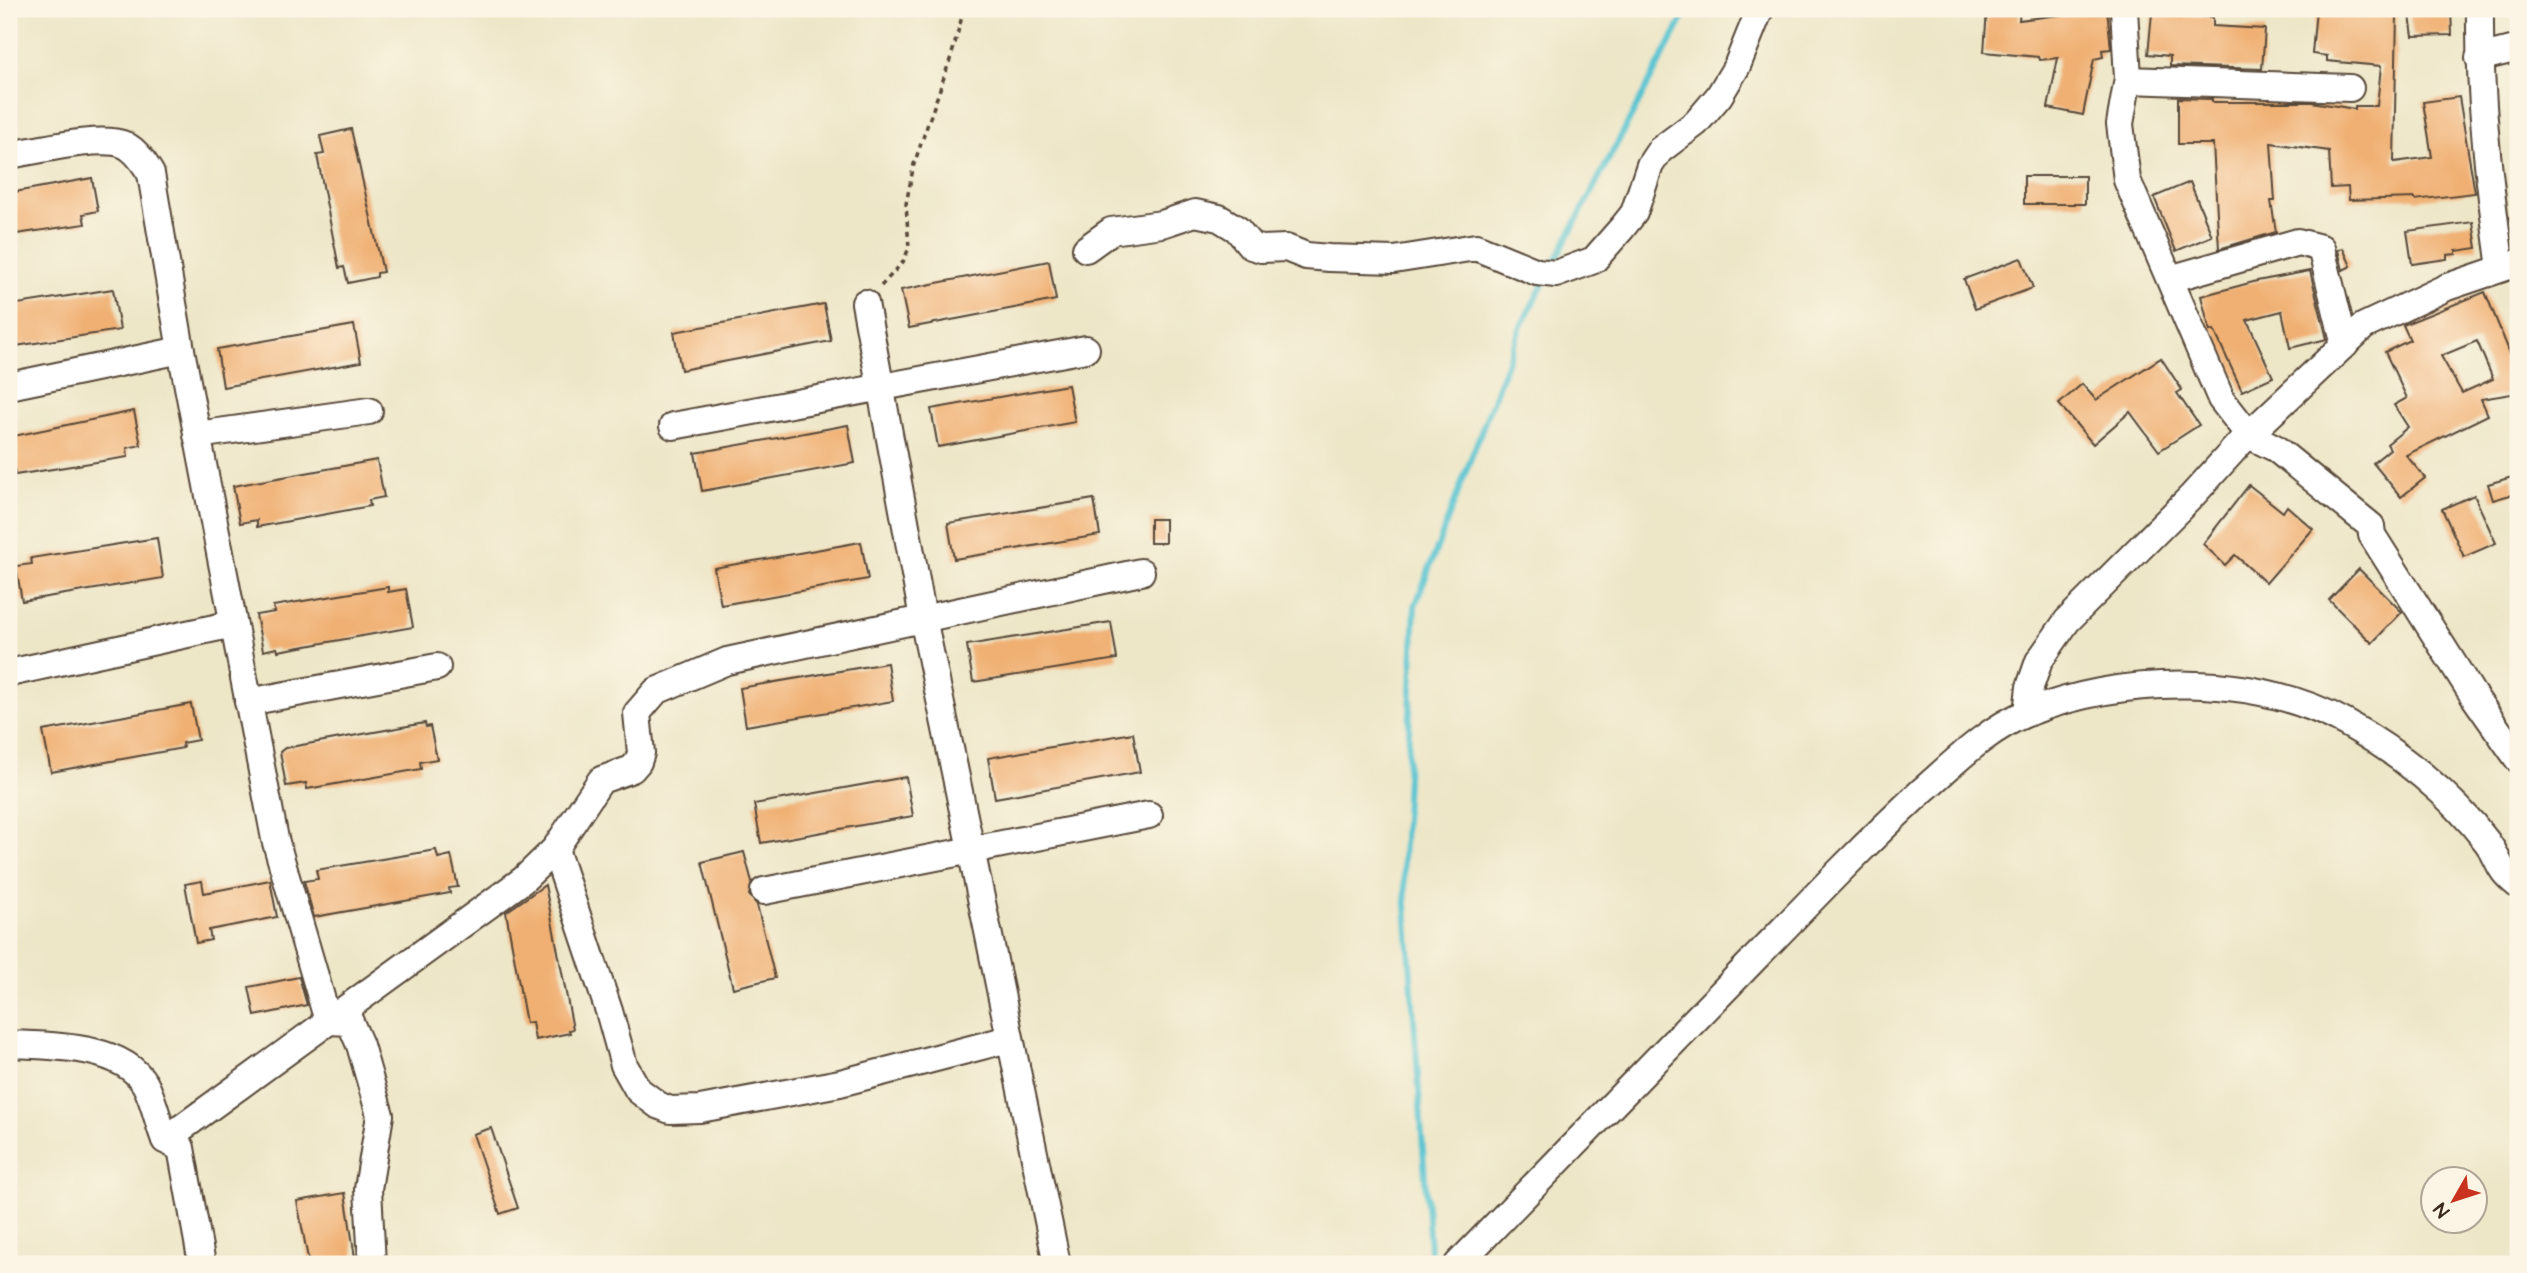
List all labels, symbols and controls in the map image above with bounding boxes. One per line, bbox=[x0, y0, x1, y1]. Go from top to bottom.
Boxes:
north arrow bbox=[2418, 1164, 2488, 1234]
text: N bbox=[2428, 1197, 2456, 1223]

